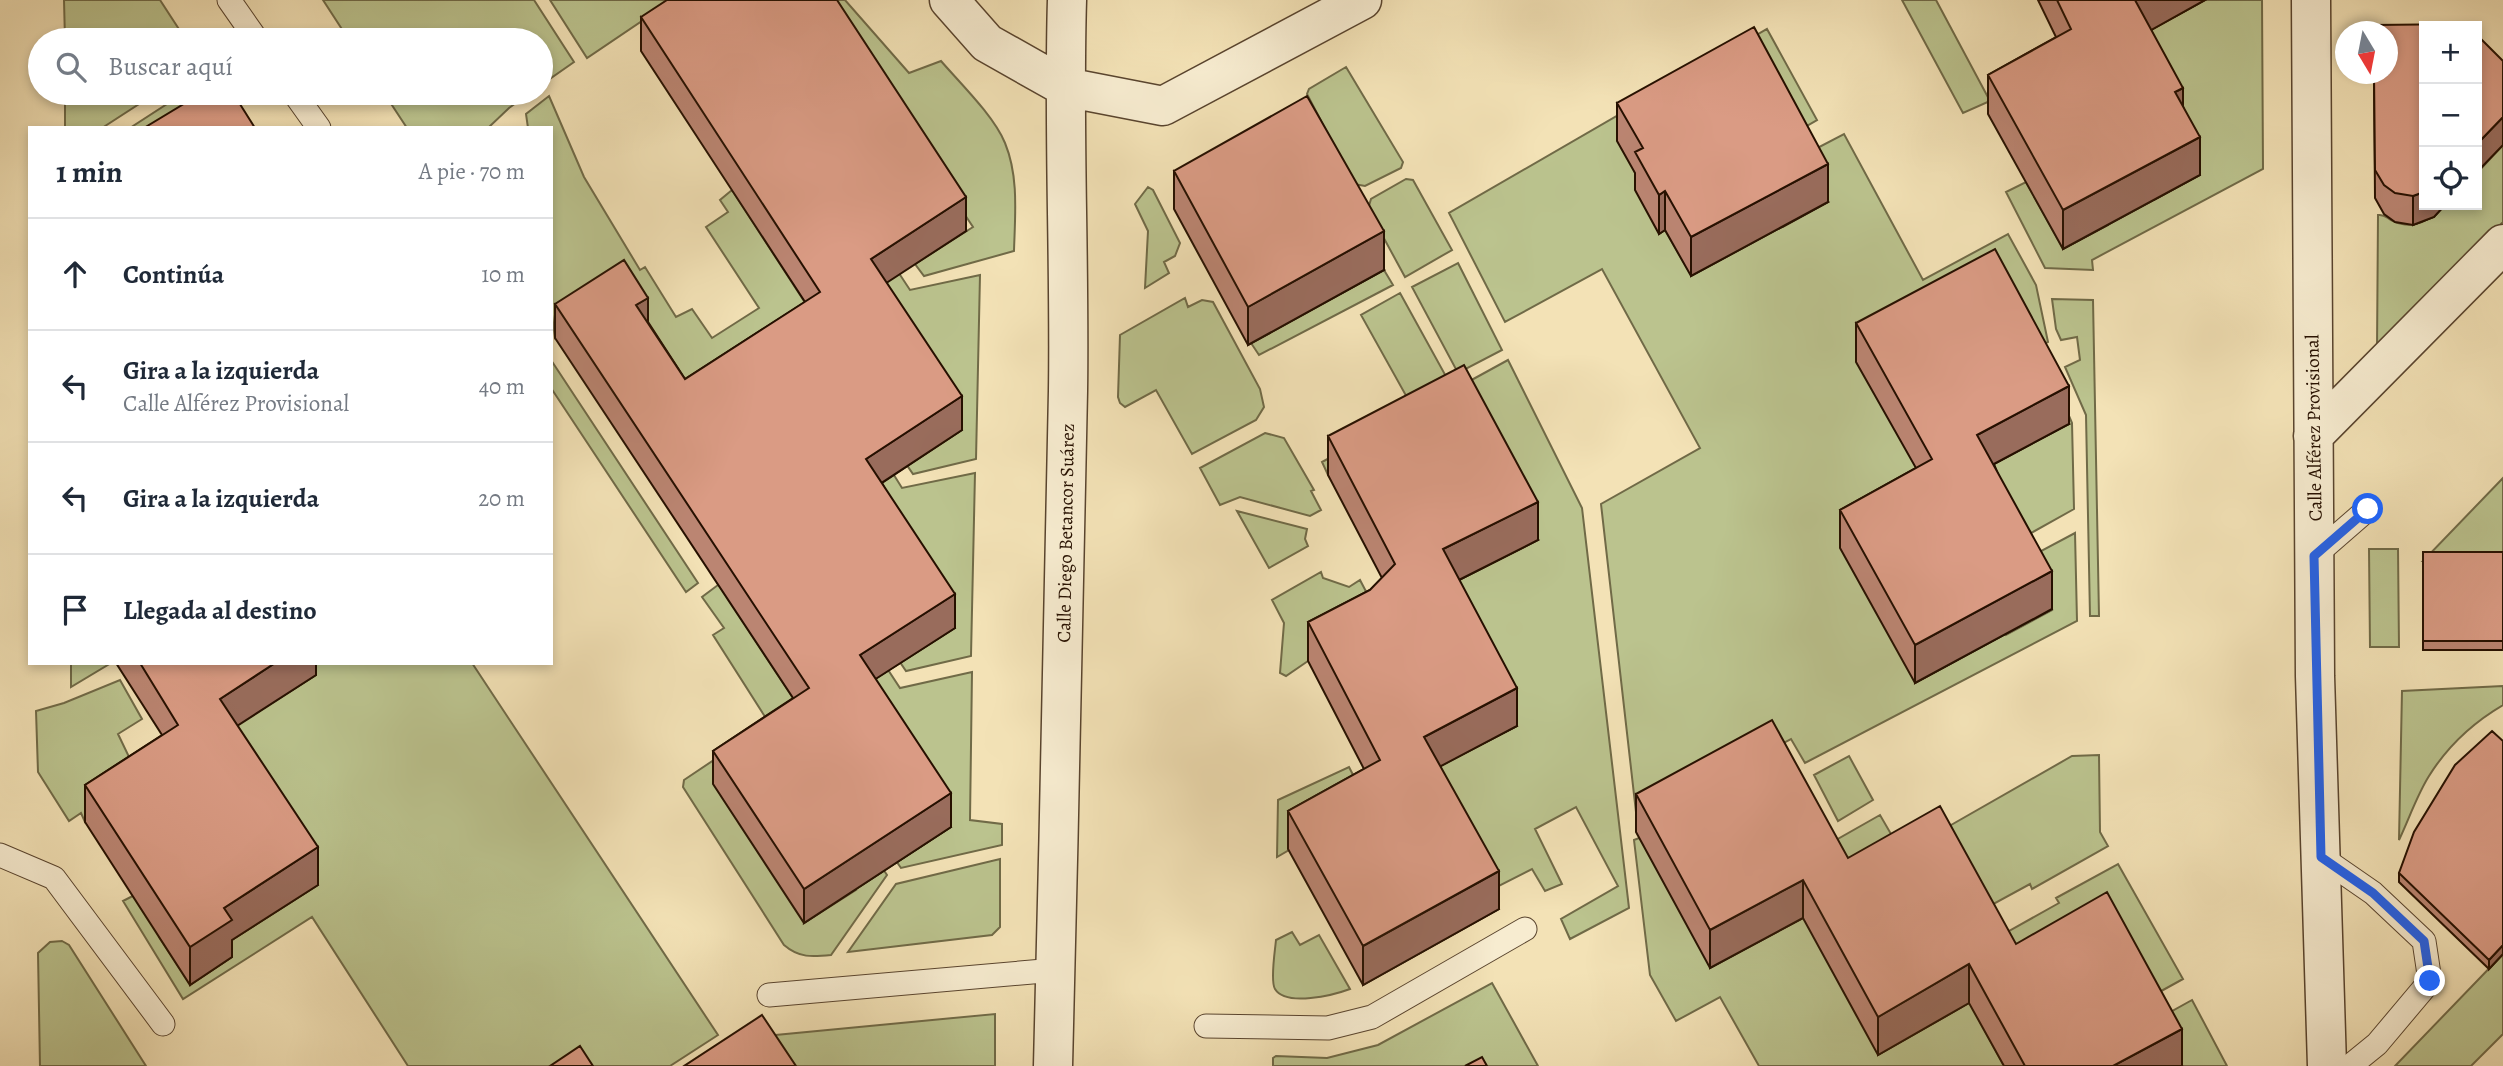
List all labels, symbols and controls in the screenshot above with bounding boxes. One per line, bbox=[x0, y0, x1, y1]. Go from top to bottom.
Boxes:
north arrow bbox=[2335, 21, 2398, 84]
map controls bbox=[2419, 21, 2482, 210]
button: + bbox=[2419, 21, 2482, 84]
search box bbox=[28, 28, 553, 105]
icon: search bbox=[52, 48, 90, 86]
text: Buscar aquí bbox=[108, 49, 233, 84]
button: − bbox=[2419, 84, 2482, 147]
button: locate bbox=[2419, 147, 2482, 210]
text: 1 min bbox=[56, 152, 123, 192]
text: A pie · 70 m bbox=[419, 156, 525, 187]
icon: ahead bbox=[56, 255, 94, 293]
text: Continúa bbox=[123, 257, 224, 292]
text: 10 m bbox=[481, 259, 525, 290]
street label: Calle Alférez Provisional bbox=[2299, 334, 2329, 522]
text: Gira a la izquierda bbox=[123, 353, 319, 388]
icon: left bbox=[56, 367, 94, 405]
text: 40 m bbox=[479, 371, 525, 402]
text: Calle Alférez Provisional bbox=[123, 388, 349, 419]
street label: Calle Diego Betancor Suárez bbox=[1051, 423, 1081, 643]
icon: left bbox=[56, 479, 94, 517]
text: Gira a la izquierda bbox=[123, 481, 319, 516]
text: 20 m bbox=[478, 483, 525, 514]
route start bbox=[2352, 493, 2383, 524]
icon: arrive bbox=[56, 591, 94, 629]
text: Llegada al destino bbox=[123, 593, 317, 628]
route end bbox=[2414, 965, 2445, 996]

